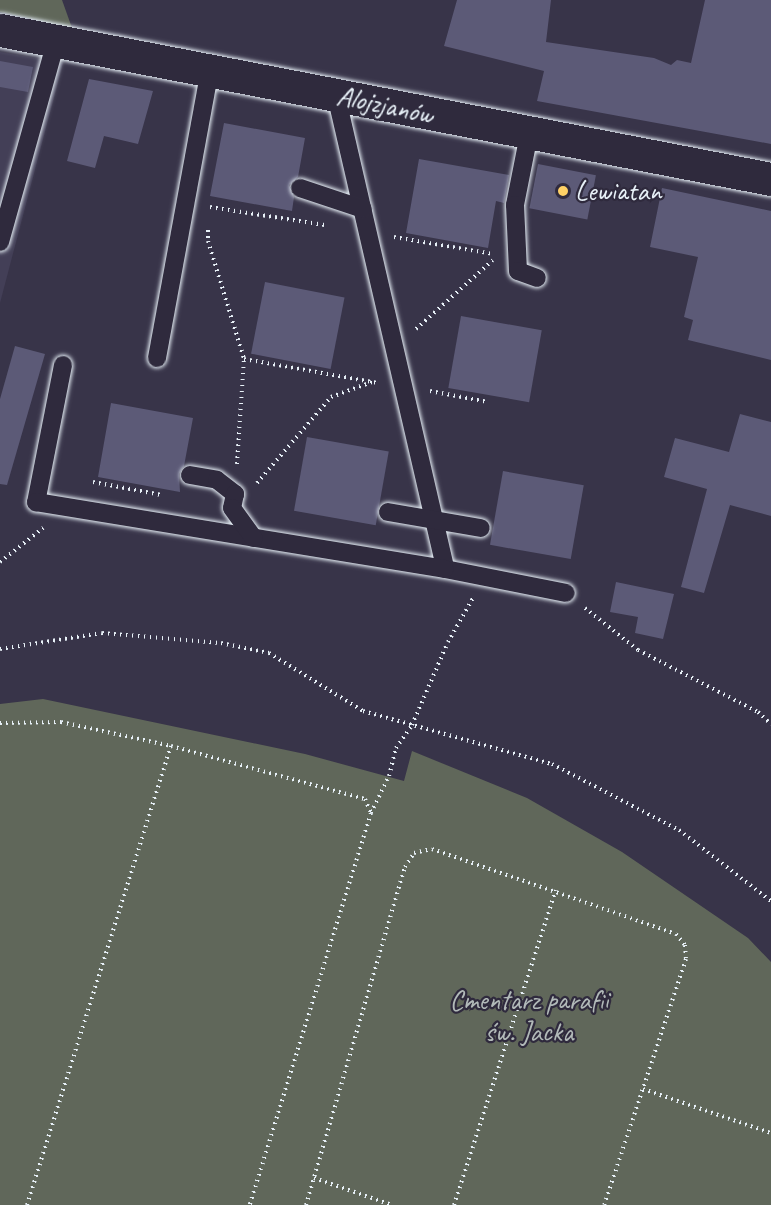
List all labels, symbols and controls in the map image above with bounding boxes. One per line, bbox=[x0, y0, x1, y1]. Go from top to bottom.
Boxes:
street label: Alojzjanów bbox=[334, 78, 436, 132]
place label: Lewiatan bbox=[575, 174, 661, 208]
marker: Lewiatan bbox=[556, 184, 570, 198]
park label: Cmentarz parafii św. Jacka bbox=[450, 983, 608, 1049]

